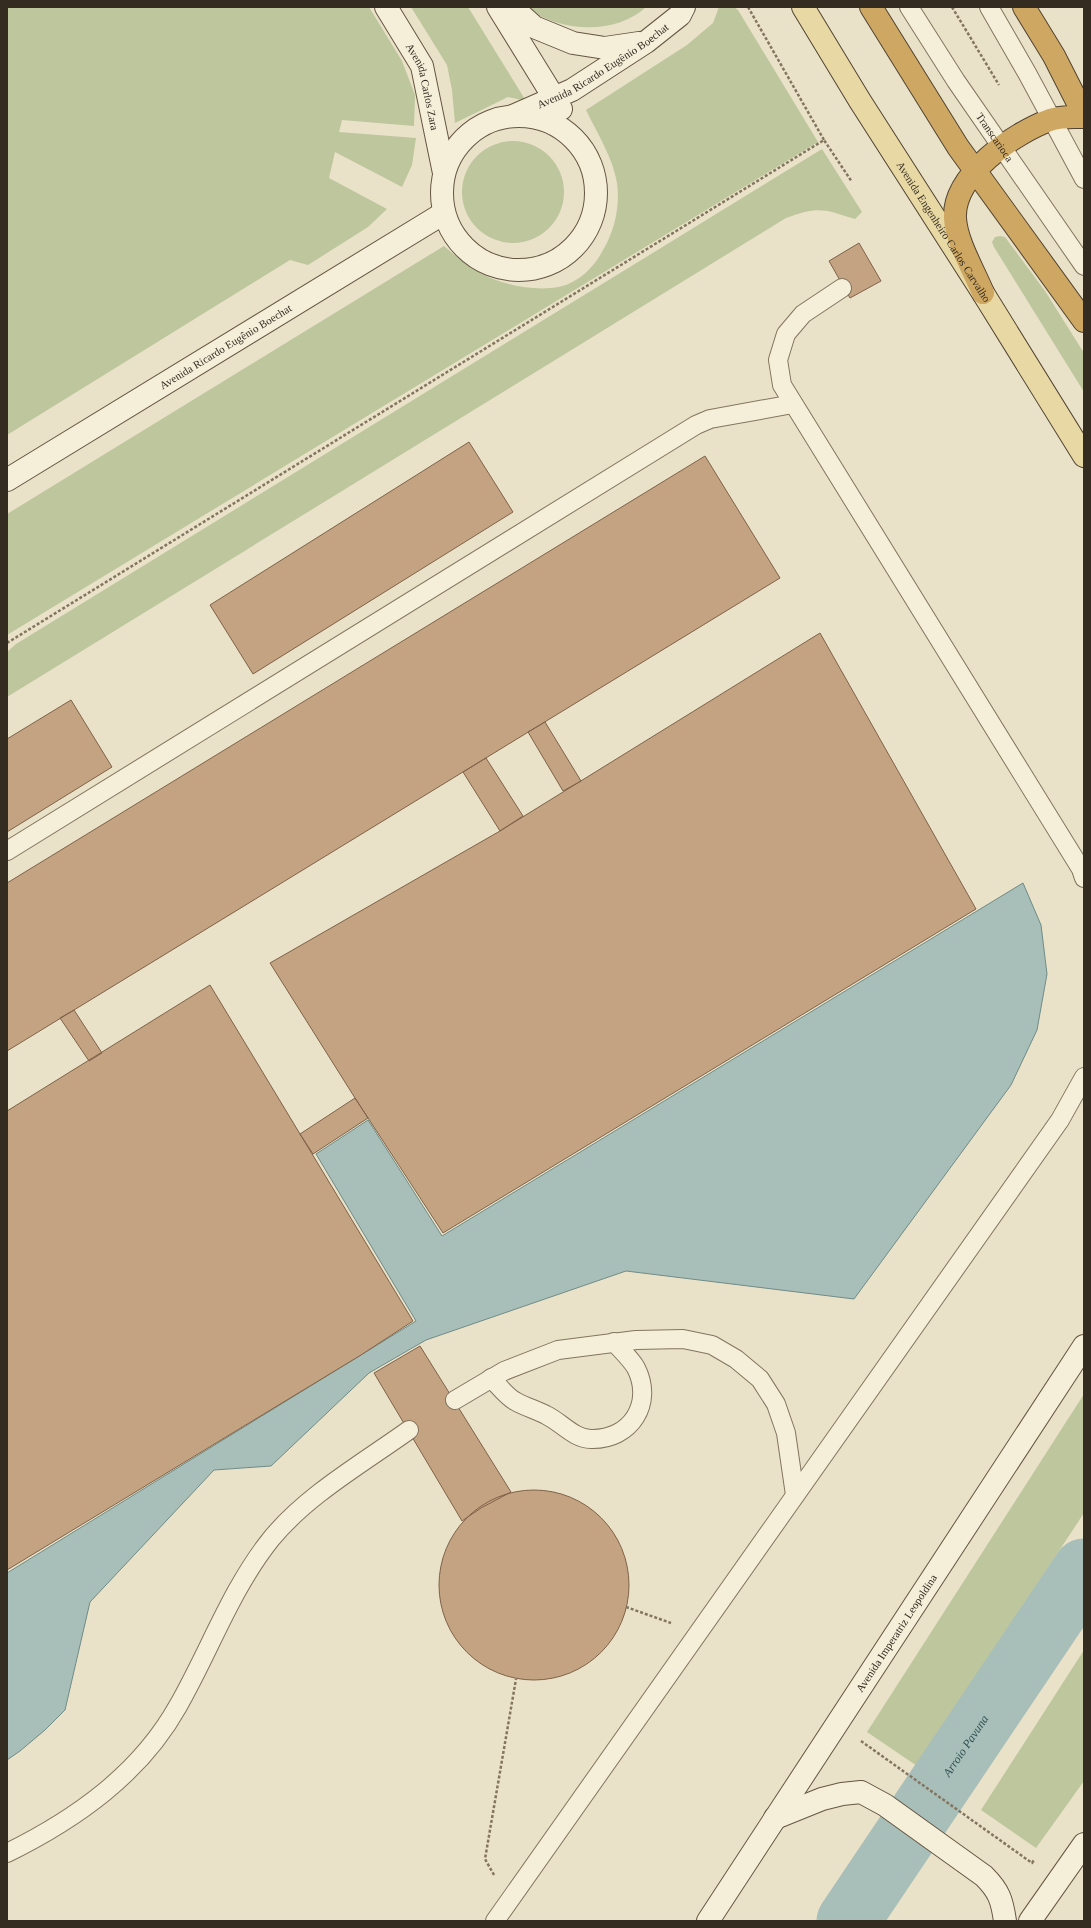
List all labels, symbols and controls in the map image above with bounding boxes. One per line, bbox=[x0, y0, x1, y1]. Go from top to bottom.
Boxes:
street label: Avenida Ricardo Eugênio Boechat bbox=[535, 21, 671, 111]
street label: Avenida Carlos Zara bbox=[404, 41, 441, 131]
street label: Transcarioca bbox=[974, 111, 1016, 164]
street label: Avenida Engenheiro Carlos Carvalho bbox=[894, 159, 993, 305]
street label: Avenida Ricardo Eugênio Boechat bbox=[157, 302, 294, 391]
street label: Avenida Imperatriz Leopoldina bbox=[853, 1572, 939, 1694]
water label: Arroio Pavuna bbox=[939, 1712, 991, 1780]

